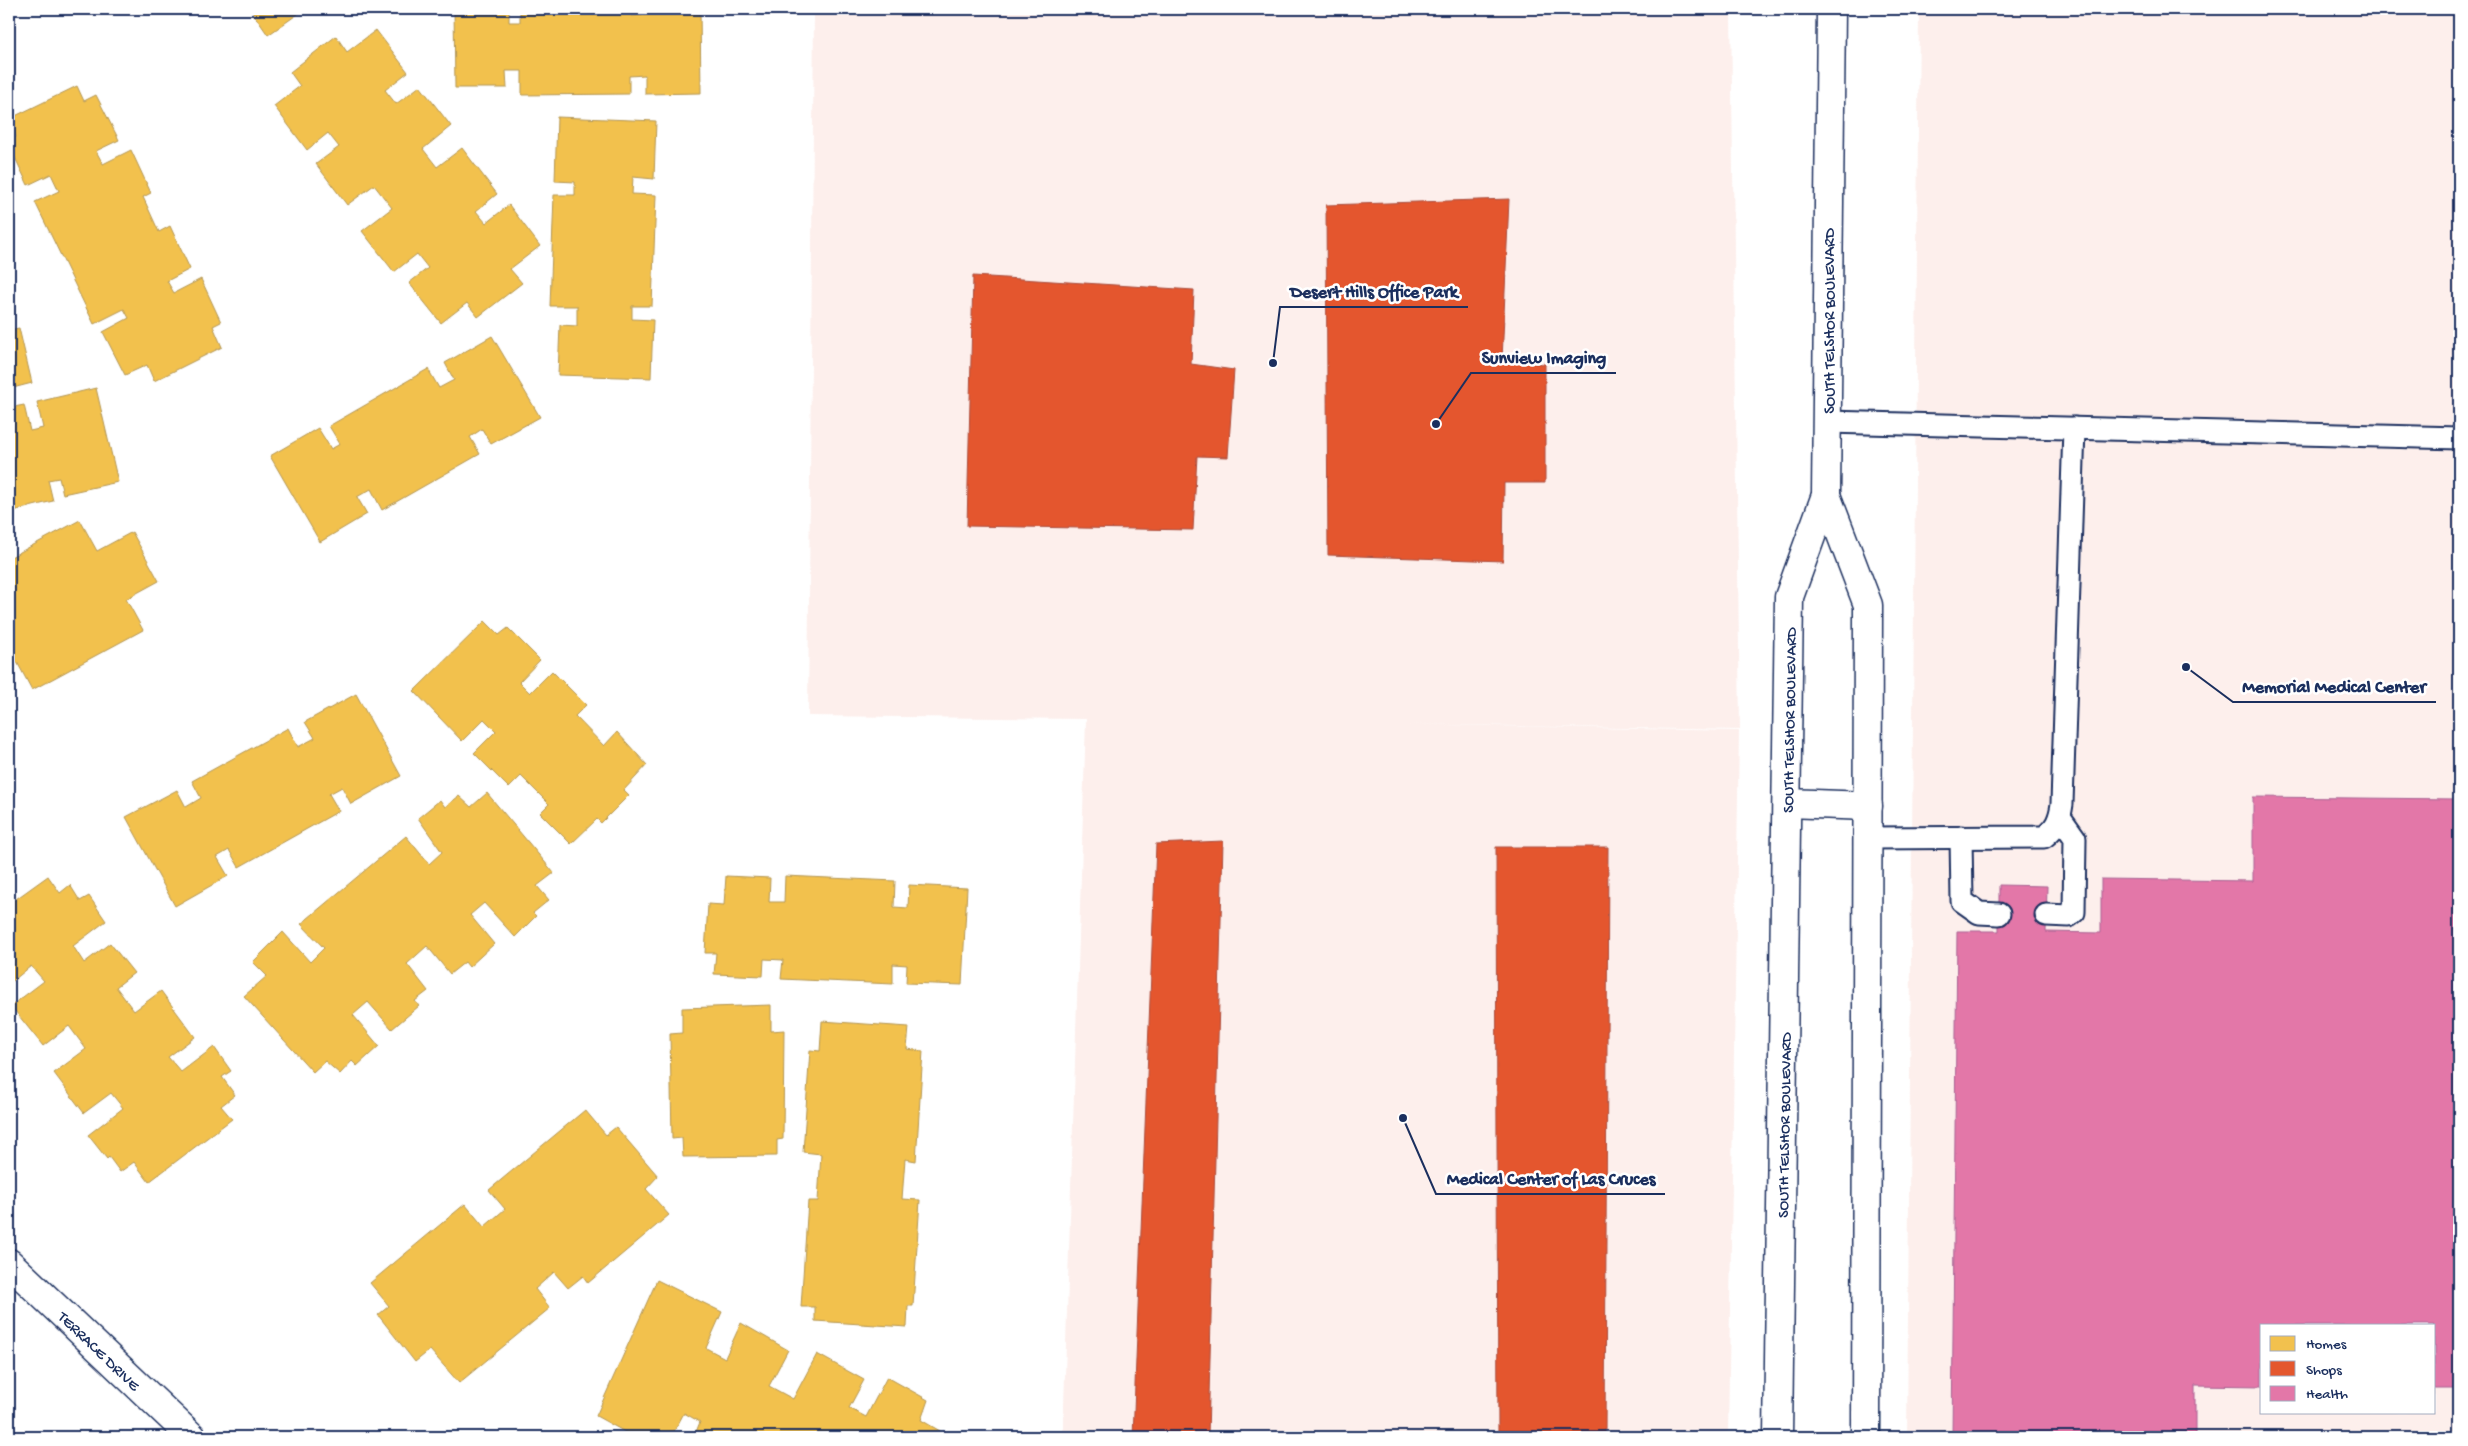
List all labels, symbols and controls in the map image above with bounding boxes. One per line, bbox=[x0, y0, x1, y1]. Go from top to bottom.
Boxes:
street label: SOUTH TELSHOR BOULEVARD bbox=[1822, 228, 1841, 414]
callout: Desert Hills Office Park bbox=[1280, 274, 1468, 307]
text: Desert Hills Office Park bbox=[1288, 283, 1460, 304]
callout: Sunview Imaging bbox=[1471, 340, 1616, 373]
text: Sunview Imaging bbox=[1482, 349, 1606, 370]
street label: SOUTH TELSHOR BOULEVARD bbox=[1780, 626, 1803, 813]
callout: Memorial Medical Center bbox=[2233, 669, 2436, 702]
text: Memorial Medical Center bbox=[2242, 678, 2428, 699]
street label: SOUTH TELSHOR BOULEVARD bbox=[1775, 1031, 1798, 1218]
callout: Medical Center of Las Cruces bbox=[1436, 1161, 1665, 1194]
text: Medical Center of Las Cruces bbox=[1447, 1170, 1657, 1191]
street label: TERRACE DRIVE bbox=[52, 1308, 143, 1397]
legend bbox=[2260, 1324, 2436, 1414]
text: Homes bbox=[2306, 1336, 2347, 1354]
text: Shops bbox=[2306, 1362, 2342, 1380]
text: Health bbox=[2306, 1386, 2348, 1404]

